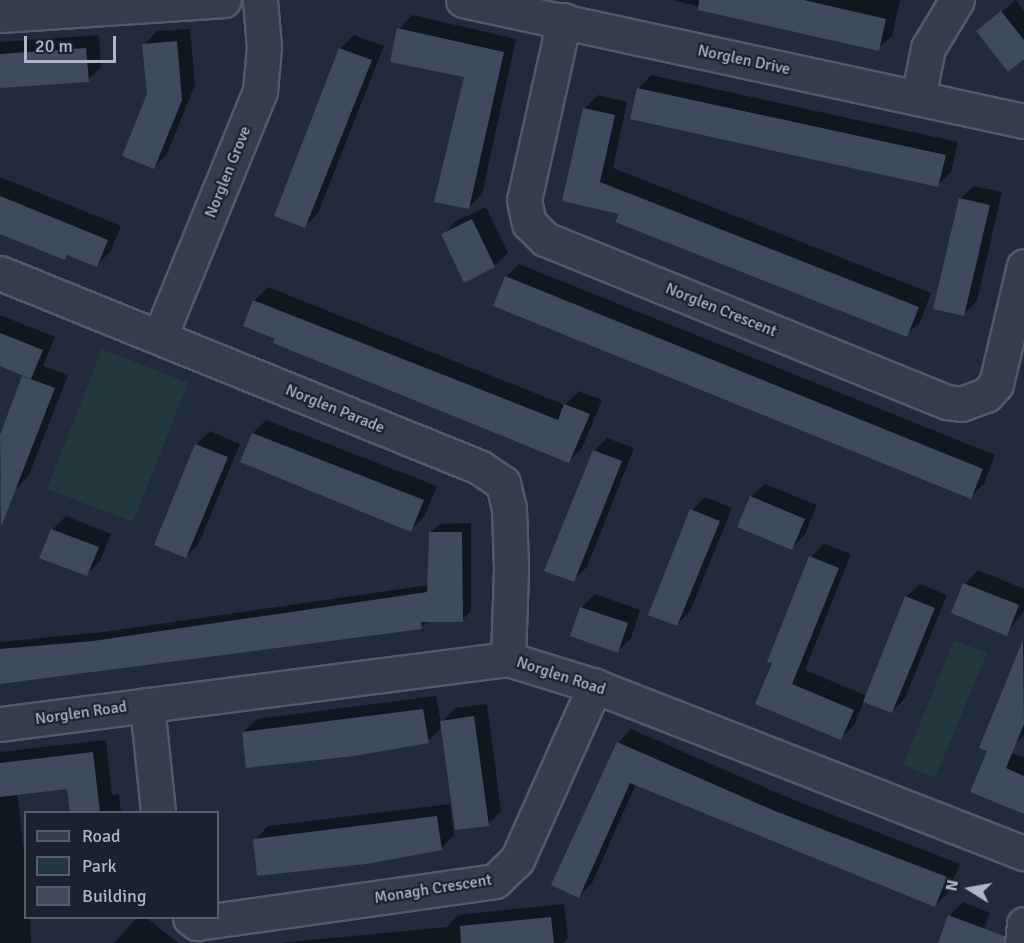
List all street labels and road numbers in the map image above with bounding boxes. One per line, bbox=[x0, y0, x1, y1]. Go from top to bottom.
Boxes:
street label: Norglen Drive bbox=[696, 41, 792, 79]
street label: Norglen Grove bbox=[201, 123, 255, 221]
street label: Norglen Crescent bbox=[663, 279, 779, 341]
street label: Norglen Parade bbox=[283, 380, 387, 438]
street label: Norglen Road bbox=[514, 653, 608, 699]
street label: Norglen Road bbox=[34, 697, 128, 729]
street label: Monagh Crescent bbox=[373, 870, 493, 908]

